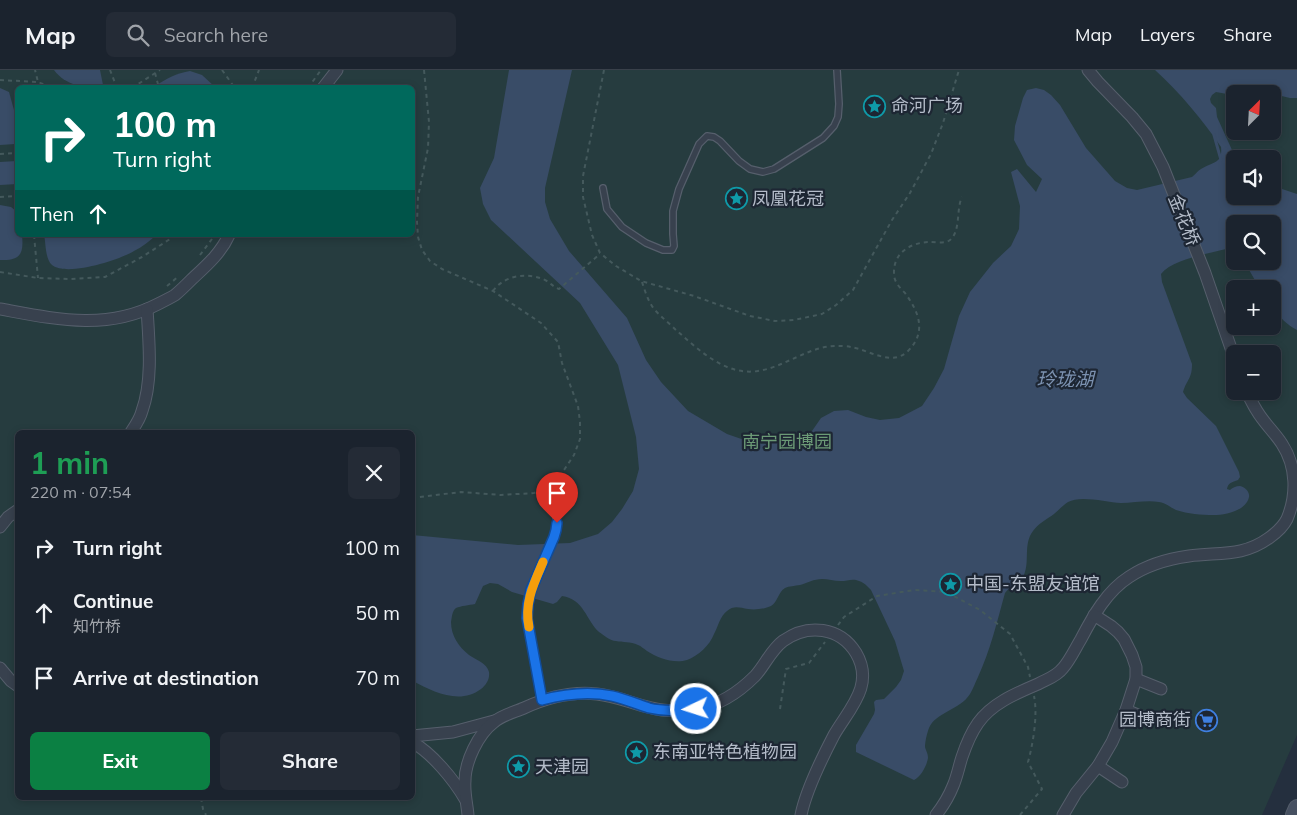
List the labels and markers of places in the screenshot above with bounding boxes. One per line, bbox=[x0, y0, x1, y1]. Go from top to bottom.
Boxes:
place icon: 命河广场 bbox=[863, 94, 887, 118]
place label: 命河广场 bbox=[891, 94, 963, 117]
place icon: 凤凰花冠 bbox=[724, 187, 748, 211]
place label: 凤凰花冠 bbox=[752, 187, 824, 210]
pin bbox=[536, 472, 578, 523]
place icon: 中国-东盟友谊馆 bbox=[938, 572, 962, 596]
place label: 中国-东盟友谊馆 bbox=[966, 572, 1100, 595]
place label: 园博商街 bbox=[1119, 708, 1191, 731]
supermarket icon: 园博商街 bbox=[1195, 708, 1219, 732]
place icon: 东南亚特色植物园 bbox=[625, 740, 649, 764]
place label: 东南亚特色植物园 bbox=[653, 740, 797, 763]
place icon: 天津园 bbox=[507, 755, 531, 779]
place label: 天津园 bbox=[535, 755, 589, 778]

